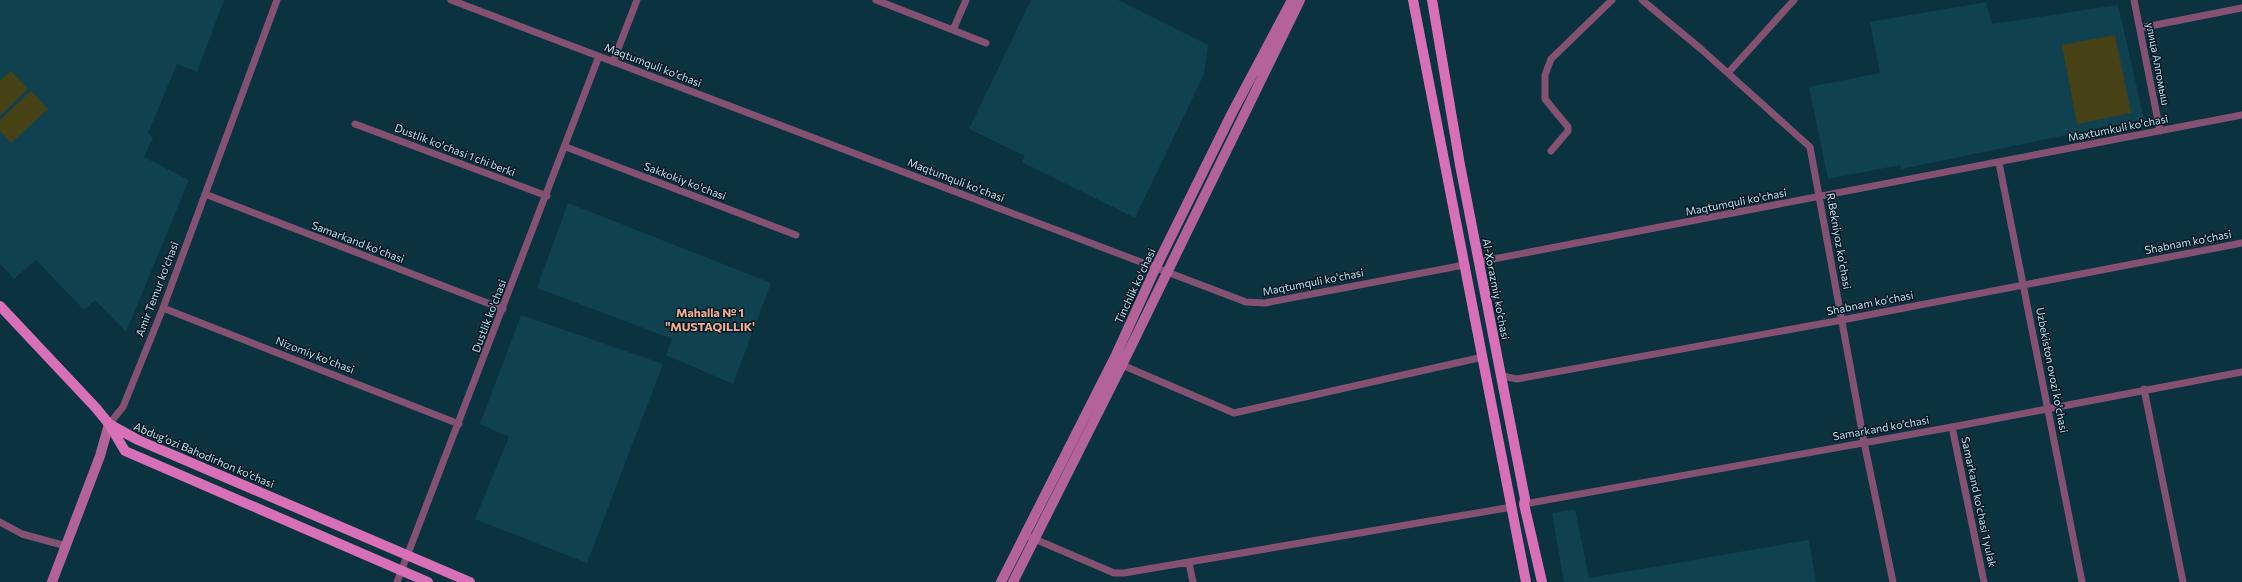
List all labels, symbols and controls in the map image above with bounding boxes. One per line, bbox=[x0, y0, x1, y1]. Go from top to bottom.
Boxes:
street label: улица Алпомыш bbox=[2144, 21, 2173, 106]
street label: Maqtumquli ko'chasi bbox=[603, 40, 704, 89]
street label: Mаxtumkuli ko'chasi bbox=[2067, 111, 2169, 144]
street label: Dustlik ko'chasi 1 chi berki bbox=[393, 120, 518, 179]
street label: Maqtumquli ko'chasi bbox=[906, 155, 1007, 204]
street label: Sakkokiy ko'chasi bbox=[642, 159, 728, 202]
street label: Maqtumquli ko'chasi bbox=[1684, 185, 1788, 218]
street label: R.Bekniyoz ko'chasi bbox=[1825, 192, 1854, 290]
street label: Samarkand ko'chasi bbox=[310, 218, 407, 265]
street label: Shabnam ko’chasi bbox=[2143, 227, 2233, 256]
street label: Al-Xorazmiy ko’chasi bbox=[1480, 237, 1513, 341]
street label: Amir Temur ko'chasi bbox=[132, 239, 181, 338]
street label: Tinchlik ko'chasi bbox=[1111, 246, 1158, 325]
street label: Maqtumquli ko'chasi bbox=[1261, 265, 1365, 298]
street label: Dustlik ko'chasi bbox=[469, 277, 509, 354]
street label: Shabnam ko’chasi bbox=[1825, 288, 1915, 317]
district label: Mahalla № 1 "MUSTAQILLIK' bbox=[665, 305, 755, 333]
street label: Uzbekiston ovozi ko'chasi bbox=[2034, 306, 2071, 434]
street label: Nizomiy ko'chasi bbox=[274, 334, 357, 376]
street label: Samarkand ko’chasi bbox=[1832, 413, 1930, 442]
street label: Abdug’ozi Bahodirhon ko’chasi bbox=[132, 419, 277, 490]
street label: Samarkand ko’chasi 1 yulak bbox=[1959, 436, 2000, 568]

